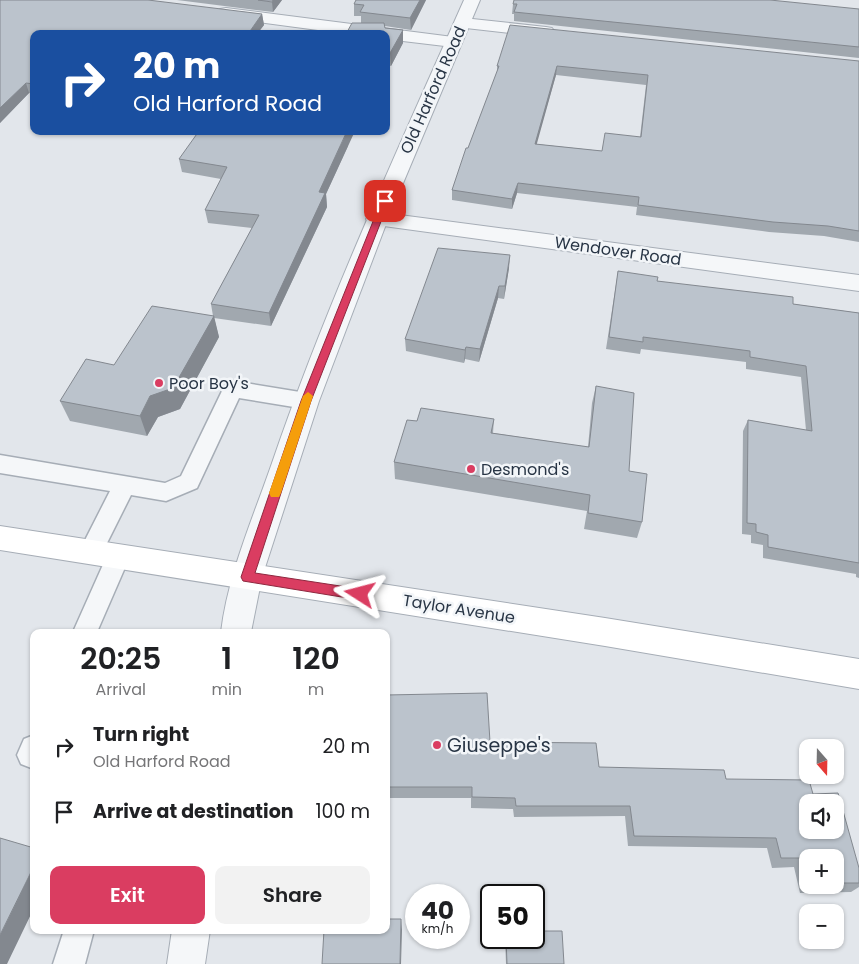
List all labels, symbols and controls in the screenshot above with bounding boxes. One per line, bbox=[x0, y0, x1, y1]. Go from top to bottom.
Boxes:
street label: Old Harford Road bbox=[395, 22, 471, 158]
text: 20 m bbox=[133, 41, 220, 90]
icon: right bbox=[50, 50, 115, 115]
text: Old Harford Road bbox=[133, 88, 322, 119]
pin bbox=[364, 180, 406, 222]
icon: arrive bbox=[371, 187, 399, 215]
street label: Wendover Road bbox=[553, 231, 683, 271]
place label: Poor Boy's bbox=[169, 372, 249, 395]
marker: Poor Boy's bbox=[153, 377, 165, 389]
place label: Desmond's bbox=[481, 458, 569, 481]
marker: Desmond's bbox=[465, 463, 477, 475]
position arrow bbox=[333, 567, 385, 619]
street label: Taylor Avenue bbox=[401, 589, 517, 629]
text: 20:25 bbox=[80, 637, 161, 680]
text: 1 bbox=[221, 637, 232, 680]
text: 120 bbox=[292, 637, 340, 680]
text: Arrival bbox=[96, 678, 146, 701]
text: min bbox=[211, 678, 242, 701]
text: m bbox=[308, 678, 324, 701]
text: Turn right bbox=[93, 721, 189, 748]
place label: Giuseppe's bbox=[447, 732, 551, 759]
icon: right bbox=[50, 733, 78, 761]
text: 20 m bbox=[322, 733, 370, 760]
marker: Giuseppe's bbox=[431, 739, 443, 751]
north arrow bbox=[799, 739, 844, 784]
map controls bbox=[799, 739, 844, 949]
text: Old Harford Road bbox=[93, 750, 231, 773]
button: sound bbox=[799, 794, 844, 839]
icon: arrive bbox=[50, 798, 78, 826]
text: Arrive at destination bbox=[93, 798, 294, 825]
text: 100 m bbox=[315, 798, 370, 825]
button: + bbox=[799, 849, 844, 894]
button: Exit bbox=[50, 866, 205, 924]
button: Share bbox=[215, 866, 370, 924]
speed limit sign: 50 bbox=[480, 884, 545, 949]
text: 40 bbox=[421, 893, 454, 928]
button: − bbox=[799, 904, 844, 949]
text: km/h bbox=[422, 920, 453, 937]

